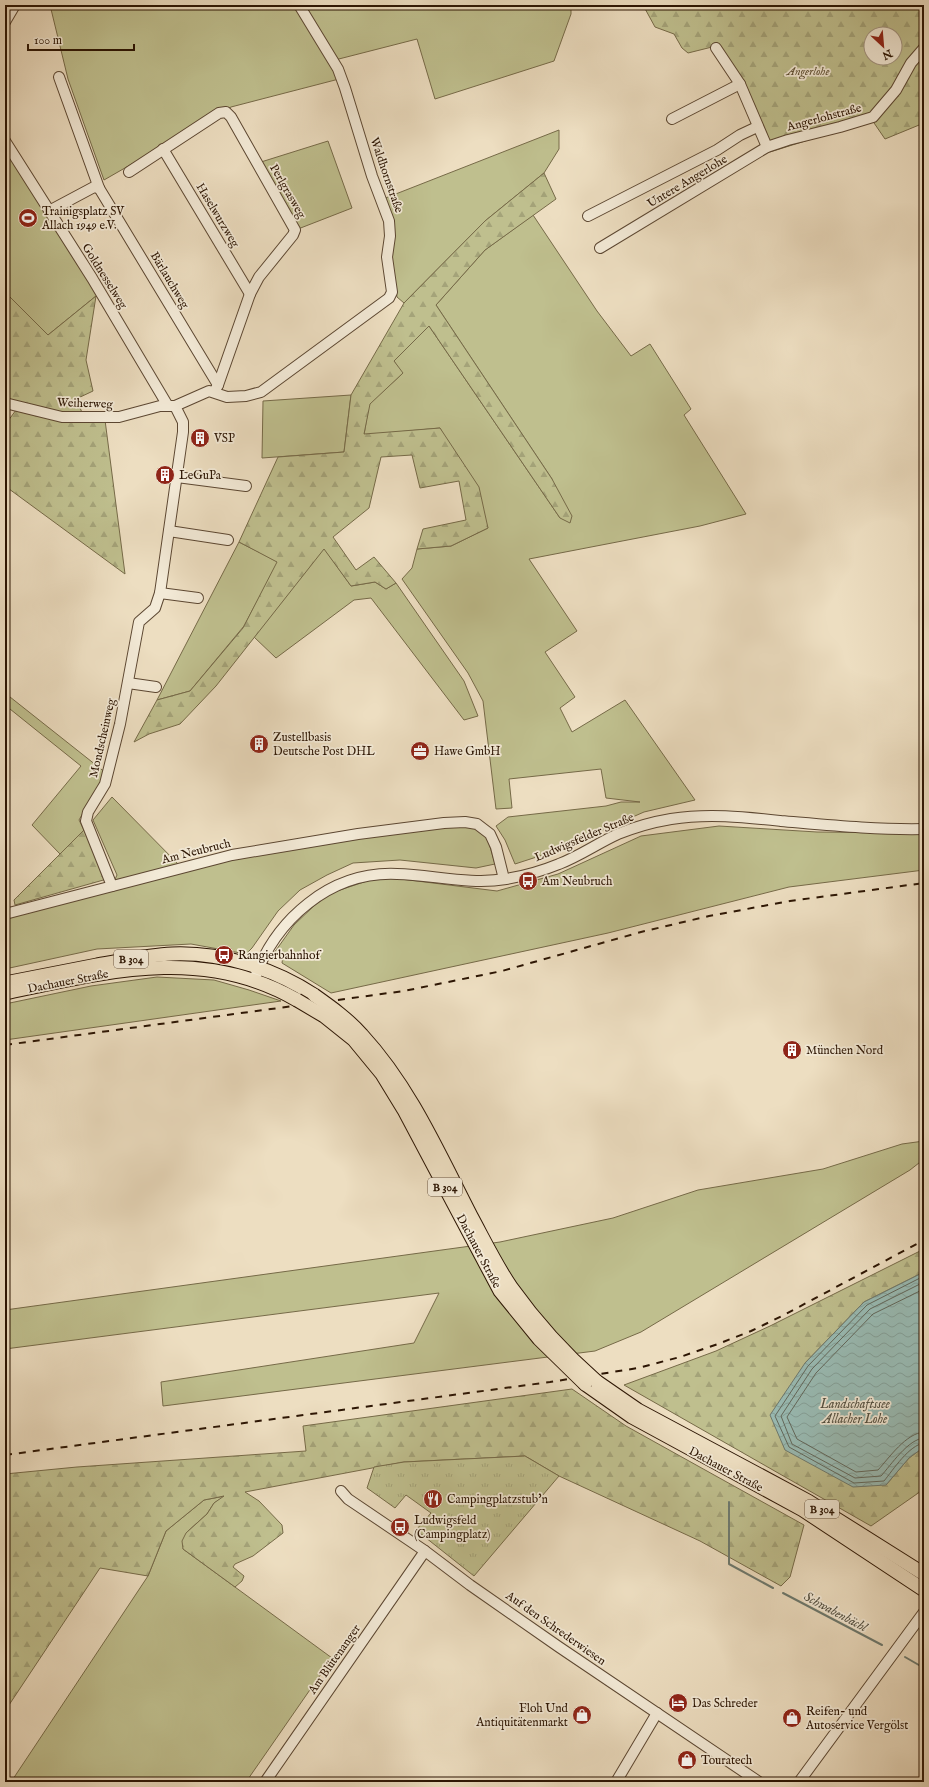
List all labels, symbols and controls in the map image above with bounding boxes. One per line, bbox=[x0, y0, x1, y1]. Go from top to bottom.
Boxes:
scale bar bbox=[28, 26, 134, 52]
north arrow bbox=[863, 26, 903, 66]
text: 100 m bbox=[34, 33, 62, 48]
text: N bbox=[879, 45, 895, 63]
park label: Angerlohe bbox=[785, 64, 829, 80]
street label: Angerlohstraße bbox=[784, 100, 864, 135]
street label: Waldhornstraße bbox=[367, 136, 407, 215]
street label: Untere Angerlohe bbox=[644, 151, 730, 211]
street label: Perlgrasweg bbox=[266, 161, 309, 221]
street label: Haselwurzweg bbox=[193, 180, 243, 250]
place label: Trainigsplatz SV Allach 1949 e.V. bbox=[41, 204, 125, 233]
sports icon: Trainigsplatz SV Allach 1949 e.V. bbox=[17, 207, 39, 229]
street label: Goldnesselweg bbox=[79, 241, 131, 312]
street label: Bärlauchweg bbox=[147, 249, 193, 312]
street label: Weiherweg bbox=[57, 395, 114, 412]
building icon: VSP bbox=[189, 427, 211, 449]
place label: VSP bbox=[213, 431, 235, 446]
building icon: LeGuPa bbox=[154, 464, 176, 486]
place label: LeGuPa bbox=[179, 468, 222, 483]
street label: Mondscheinweg bbox=[86, 697, 119, 779]
place label: Zustellbasis Deutsche Post DHL bbox=[273, 730, 375, 759]
building icon: Zustellbasis Deutsche Post DHL bbox=[248, 733, 270, 755]
office icon: Hawe GmbH bbox=[409, 740, 431, 762]
place label: Hawe GmbH bbox=[434, 744, 501, 759]
street label: Ludwigsfelder Straße bbox=[532, 810, 637, 865]
street label: Am Neubruch bbox=[159, 836, 233, 868]
bus stop icon: Am Neubruch bbox=[517, 870, 539, 892]
place label: Am Neubruch bbox=[541, 874, 613, 889]
bus stop icon: Rangierbahnhof bbox=[213, 944, 235, 966]
place label: Rangierbahnhof bbox=[238, 948, 322, 963]
road number: B 304 bbox=[114, 950, 148, 968]
street label: Dachauer Straße bbox=[26, 966, 110, 997]
building icon: München Nord bbox=[781, 1039, 803, 1061]
place label: München Nord bbox=[806, 1043, 884, 1058]
road number: B 304 bbox=[428, 1178, 462, 1196]
street label: Dachauer Straße bbox=[453, 1212, 505, 1291]
water label: Landschaftssee Allacher Lohe bbox=[819, 1396, 890, 1428]
street label: Dachauer Straße bbox=[686, 1444, 766, 1496]
restaurant icon: Campingplatzstub'n bbox=[422, 1488, 444, 1510]
place label: Campingplatzstub'n bbox=[447, 1492, 548, 1508]
road number: B 304 bbox=[805, 1500, 839, 1518]
place label: Ludwigsfeld (Campingplatz) bbox=[414, 1513, 490, 1543]
bus stop icon: Ludwigsfeld (Campingplatz) bbox=[389, 1516, 411, 1538]
street label: Auf den Schrederwiesen bbox=[502, 1588, 609, 1669]
water label: Schwabenbächl bbox=[801, 1589, 871, 1637]
street label: Am Blütenanger bbox=[304, 1621, 364, 1698]
hotel icon: Das Schreder bbox=[667, 1692, 689, 1714]
place label: Das Schreder bbox=[692, 1696, 758, 1711]
place label: Floh Und Antiquitätenmarkt bbox=[475, 1701, 569, 1731]
shop icon: Floh Und Antiquitätenmarkt bbox=[571, 1704, 593, 1726]
place label: Reifen- und Autoservice Vergölst bbox=[805, 1704, 908, 1733]
shop icon: Reifen- und Autoservice Vergölst bbox=[781, 1707, 803, 1729]
shop icon: Touratech bbox=[676, 1749, 698, 1771]
place label: Touratech bbox=[701, 1753, 753, 1768]

